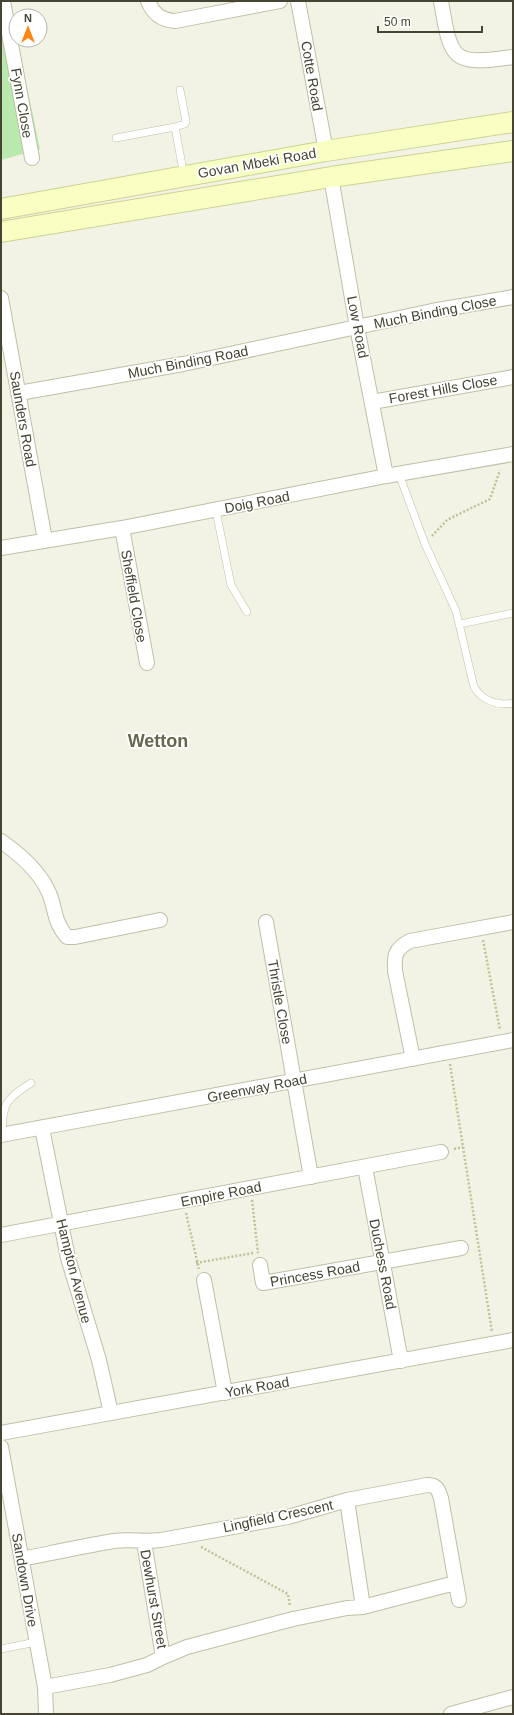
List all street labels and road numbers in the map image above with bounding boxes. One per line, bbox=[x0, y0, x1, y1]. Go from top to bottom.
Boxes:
street label: Cotte Road bbox=[298, 40, 326, 112]
street label: Fynn Close bbox=[8, 67, 36, 139]
street label: Govan Mbeki Road bbox=[197, 145, 317, 181]
street label: Much Binding Close bbox=[372, 292, 498, 332]
street label: Low Road bbox=[344, 295, 372, 359]
street label: Much Binding Road bbox=[127, 342, 249, 382]
street label: Saunders Road bbox=[7, 370, 39, 468]
street label: Forest Hills Close bbox=[388, 372, 499, 406]
street label: Doig Road bbox=[223, 488, 291, 516]
street label: Sheffield Close bbox=[118, 548, 150, 644]
street label: Thristle Close bbox=[265, 958, 295, 1046]
street label: Greenway Road bbox=[206, 1070, 308, 1106]
street label: Empire Road bbox=[179, 1178, 263, 1210]
street label: Hampton Avenue bbox=[53, 1217, 95, 1325]
street label: Duchess Road bbox=[366, 1217, 400, 1311]
street label: Princess Road bbox=[269, 1258, 361, 1290]
street label: York Road bbox=[224, 1373, 290, 1401]
street label: Lingfield Crescent bbox=[222, 1497, 335, 1535]
street label: Sandown Drive bbox=[9, 1532, 41, 1628]
street label: Dewhurst Street bbox=[137, 1548, 171, 1650]

